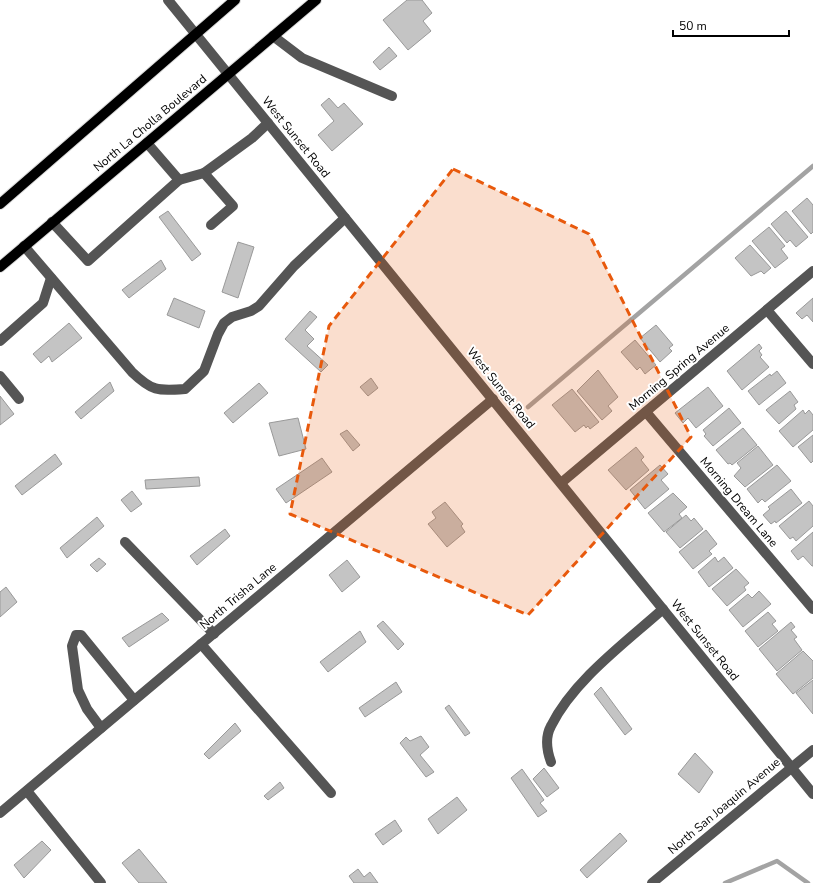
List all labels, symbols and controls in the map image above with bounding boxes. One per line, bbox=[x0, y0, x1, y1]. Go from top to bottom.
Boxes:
scale bar bbox=[673, 12, 789, 38]
text: 50 m bbox=[679, 18, 707, 34]
street label: North La Cholla Boulevard bbox=[90, 71, 210, 175]
street label: West Sunset Road bbox=[258, 93, 334, 181]
street label: Morning Spring Avenue bbox=[625, 320, 733, 414]
street label: West Sunset Road bbox=[463, 344, 539, 432]
street label: Morning Dream Lane bbox=[697, 454, 781, 550]
street label: North Trisha Lane bbox=[196, 559, 280, 633]
street label: West Sunset Road bbox=[667, 596, 743, 684]
street label: North San Joaquin Avenue bbox=[664, 754, 784, 858]

